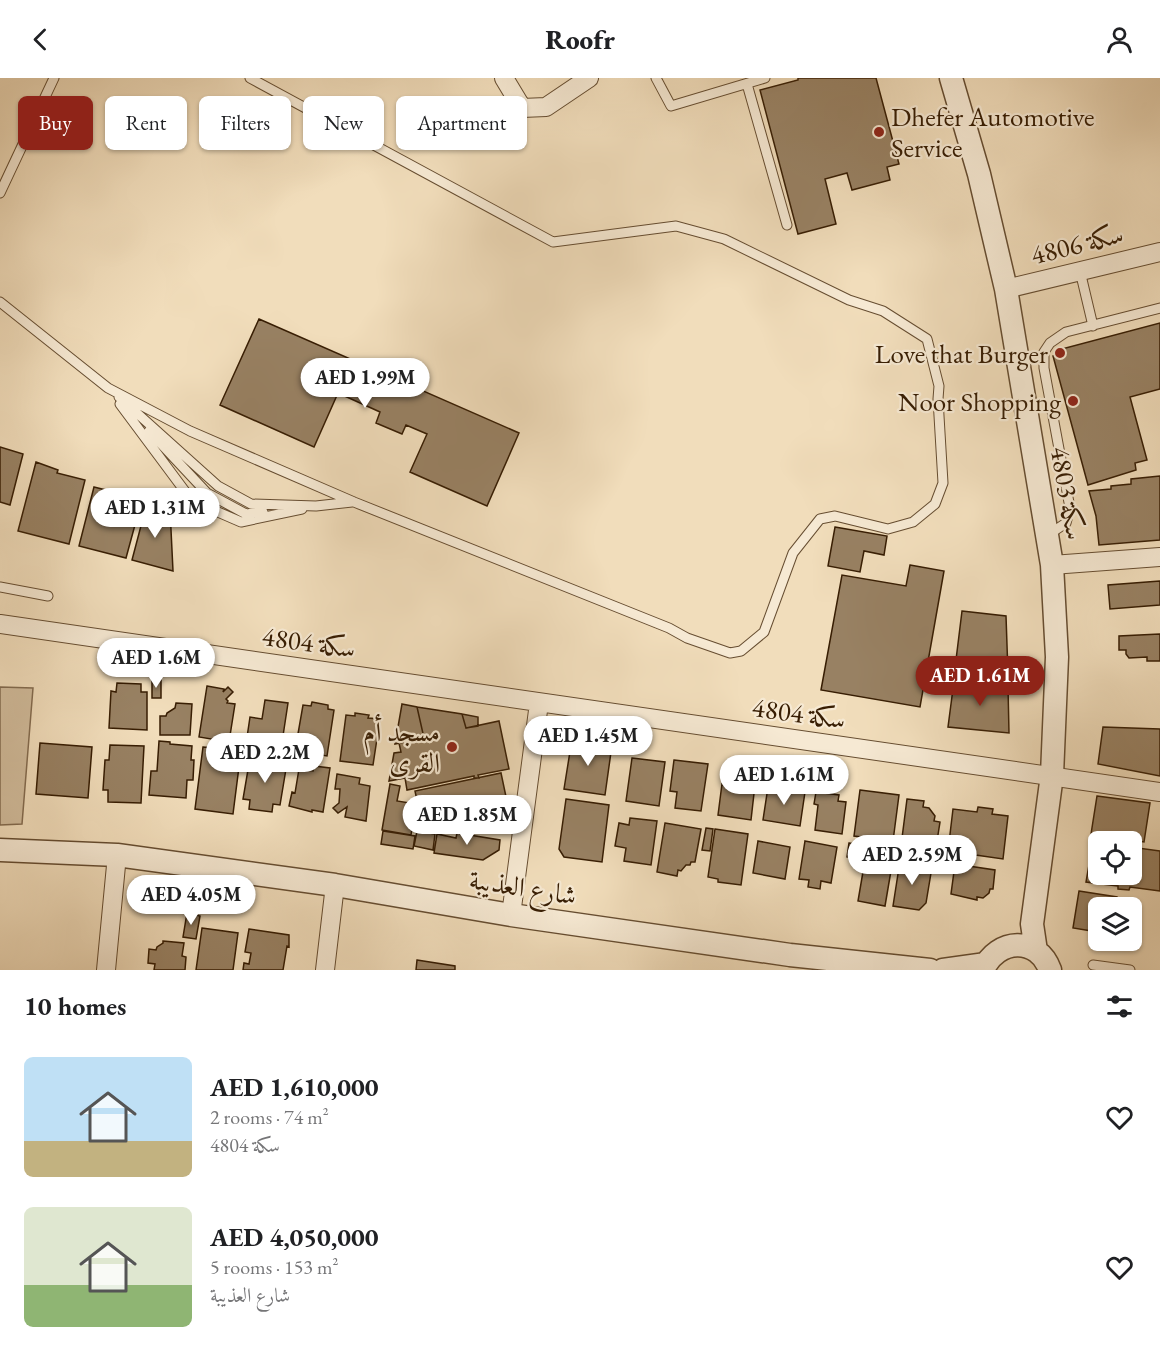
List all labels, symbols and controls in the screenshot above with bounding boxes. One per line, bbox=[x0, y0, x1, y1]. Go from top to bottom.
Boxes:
text: Roofr bbox=[545, 22, 615, 57]
icon: back bbox=[24, 23, 57, 56]
icon: person bbox=[1103, 23, 1136, 56]
chip: Buy bbox=[18, 96, 93, 150]
chip: Rent bbox=[105, 96, 187, 150]
chip: Filters bbox=[199, 96, 291, 150]
chip: New bbox=[303, 96, 384, 150]
chip: Apartment bbox=[396, 96, 527, 150]
place label: Dhefer Automotive Service bbox=[891, 99, 1095, 165]
marker: Dhefer Automotive Service bbox=[872, 125, 886, 139]
street label: سكة 4806 bbox=[1027, 216, 1127, 272]
place label: Love that Burger bbox=[875, 336, 1048, 371]
marker: Love that Burger bbox=[1053, 346, 1067, 360]
pin: AED 1.99M bbox=[296, 358, 434, 409]
text: AED 1.99M bbox=[315, 364, 415, 390]
place label: Noor Shopping bbox=[898, 384, 1061, 419]
marker: Noor Shopping bbox=[1066, 394, 1080, 408]
street label: سكة 4803 bbox=[1043, 444, 1093, 542]
pin: AED 1.31M bbox=[86, 488, 224, 539]
text: AED 1.31M bbox=[105, 494, 205, 520]
street label: سكة 4804 bbox=[260, 618, 358, 666]
pin: AED 1.6M bbox=[94, 638, 218, 689]
text: AED 1.6M bbox=[111, 644, 201, 670]
pin: AED 1.61M bbox=[911, 656, 1049, 707]
text: AED 1.61M bbox=[930, 662, 1030, 688]
street label: سكة 4804 bbox=[750, 689, 848, 737]
place label: مسجد أم القرى bbox=[363, 713, 440, 780]
pin: AED 1.45M bbox=[519, 716, 657, 767]
text: AED 1.45M bbox=[538, 722, 638, 748]
pin: AED 2.2M bbox=[203, 733, 327, 784]
text: AED 2.2M bbox=[220, 739, 310, 765]
marker: مسجد أم القرى bbox=[445, 740, 459, 754]
pin: AED 1.61M bbox=[715, 755, 853, 806]
text: AED 1.61M bbox=[734, 761, 834, 787]
pin: AED 1.85M bbox=[398, 795, 536, 846]
text: AED 1.85M bbox=[417, 801, 517, 827]
map controls bbox=[1088, 831, 1142, 951]
button: locate bbox=[1088, 831, 1142, 885]
pin: AED 2.59M bbox=[843, 835, 981, 886]
text: AED 2.59M bbox=[862, 841, 962, 867]
street label: شارع العذيبة bbox=[466, 861, 579, 918]
pin: AED 4.05M bbox=[122, 875, 260, 926]
text: AED 4.05M bbox=[141, 881, 241, 907]
button: layers bbox=[1088, 897, 1142, 951]
text: 10 homes bbox=[24, 989, 126, 1023]
icon: filters bbox=[1103, 990, 1136, 1023]
text: AED 1,610,000 bbox=[210, 1070, 379, 1104]
icon: home bbox=[72, 1081, 144, 1153]
icon: heart bbox=[1103, 1101, 1136, 1134]
text: 2 rooms · 74 m² bbox=[210, 1104, 329, 1130]
text: سكة 4804 bbox=[210, 1132, 280, 1158]
text: AED 4,050,000 bbox=[210, 1220, 379, 1254]
icon: home bbox=[72, 1231, 144, 1303]
icon: heart bbox=[1103, 1251, 1136, 1284]
text: 5 rooms · 153 m² bbox=[210, 1254, 338, 1280]
text: شارع العذيبة bbox=[210, 1282, 290, 1308]

